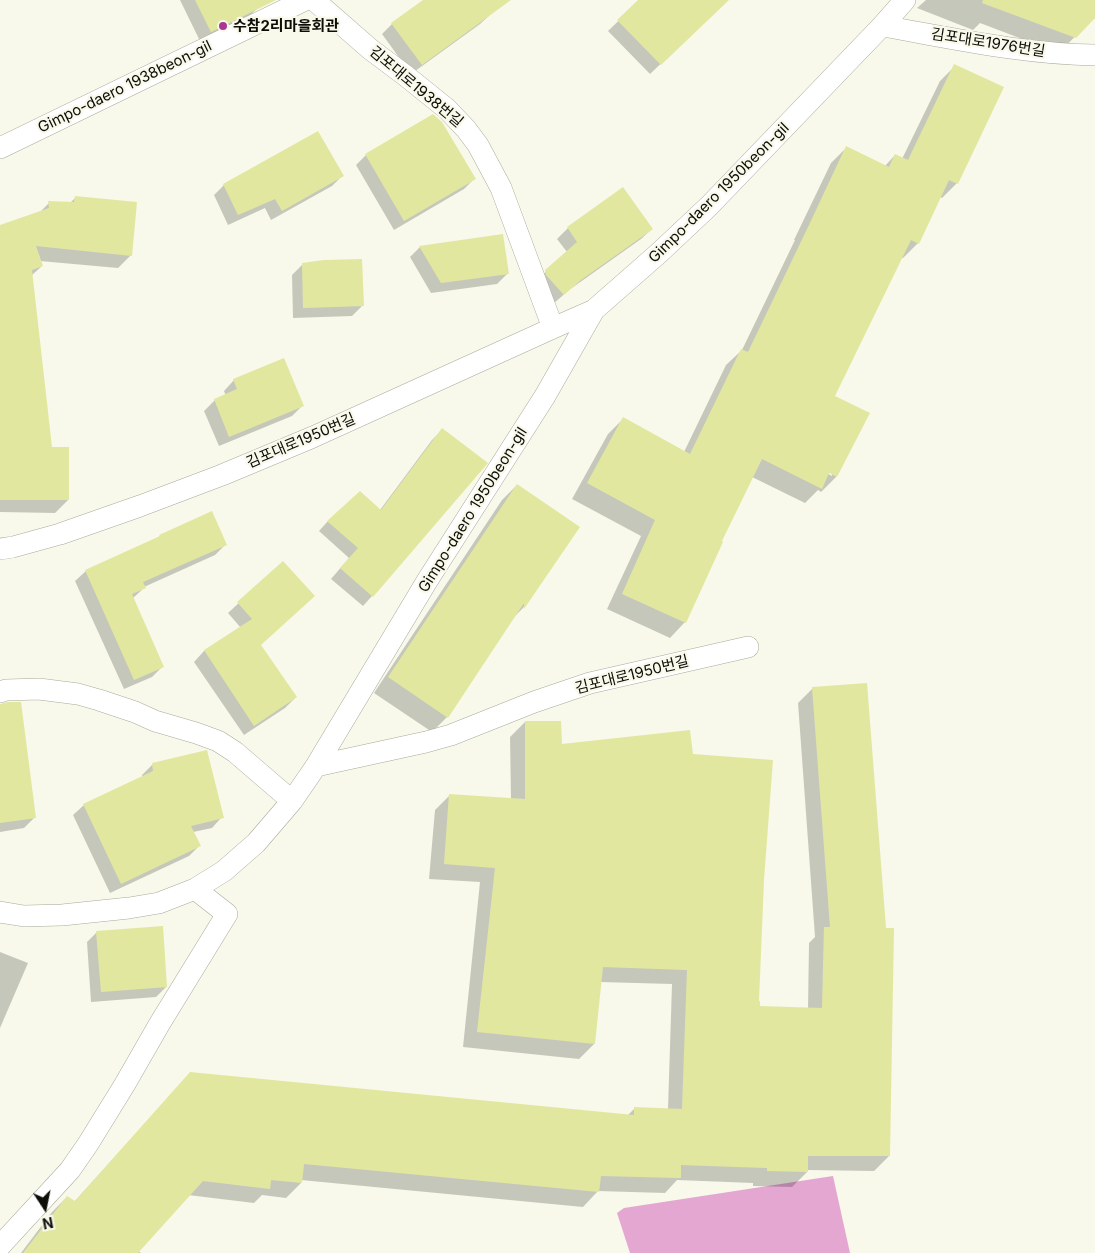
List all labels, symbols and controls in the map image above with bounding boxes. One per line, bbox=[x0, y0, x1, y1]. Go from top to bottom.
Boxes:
place label: 수참2리마을회관 bbox=[233, 17, 339, 35]
marker: 수참2리마을회관 bbox=[217, 20, 229, 32]
street label: 김포대로1976번길 bbox=[930, 25, 1046, 61]
street label: Gimpo-daero 1938beon-gil bbox=[35, 37, 215, 137]
street label: 김포대로1938번길 bbox=[365, 43, 467, 131]
street label: Gimpo-daero 1950beon-gil bbox=[645, 119, 793, 267]
street label: 김포대로1950번길 bbox=[244, 410, 358, 472]
street label: Gimpo-daero 1950beon-gil bbox=[415, 424, 531, 596]
street label: 김포대로1950번길 bbox=[573, 652, 691, 698]
north arrow bbox=[20, 1183, 70, 1233]
text: N bbox=[41, 1214, 55, 1233]

